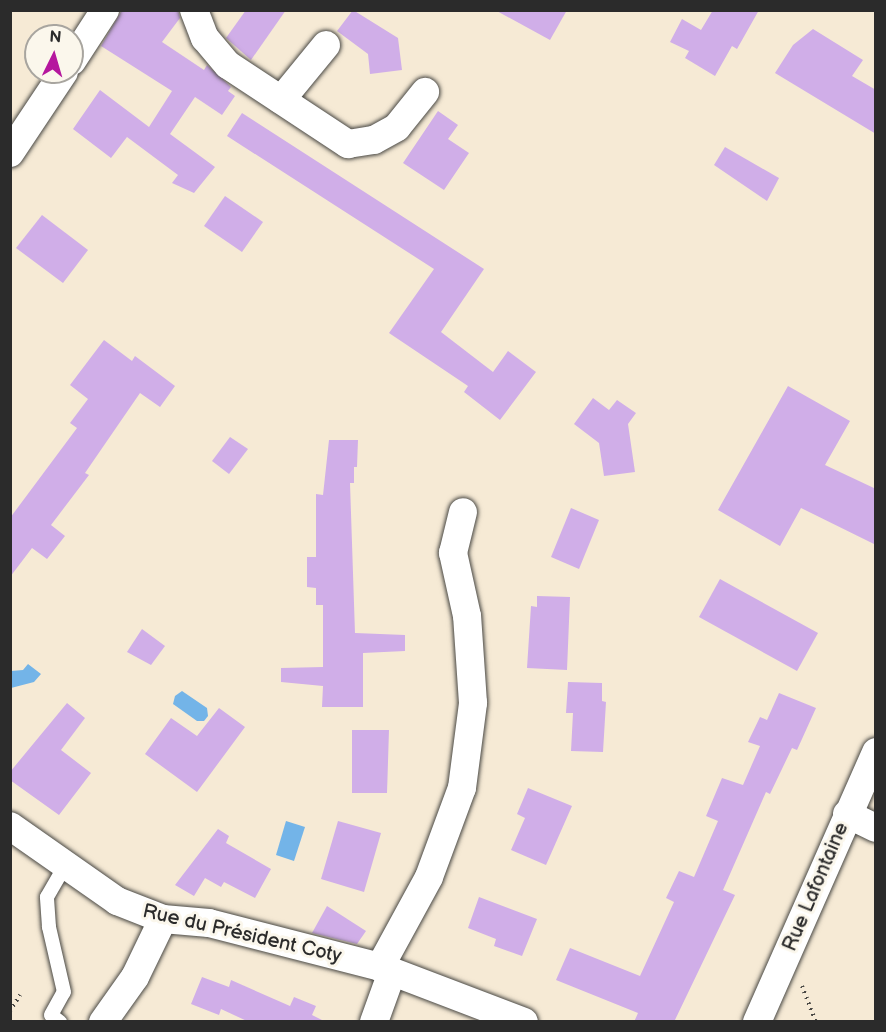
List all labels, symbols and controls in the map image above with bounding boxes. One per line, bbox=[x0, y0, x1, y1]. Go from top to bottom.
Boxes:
north arrow bbox=[24, 24, 84, 84]
text: N bbox=[49, 28, 62, 48]
street label: Rue Lafontaine bbox=[778, 819, 854, 955]
street label: Rue du Président Coty bbox=[140, 899, 344, 969]

